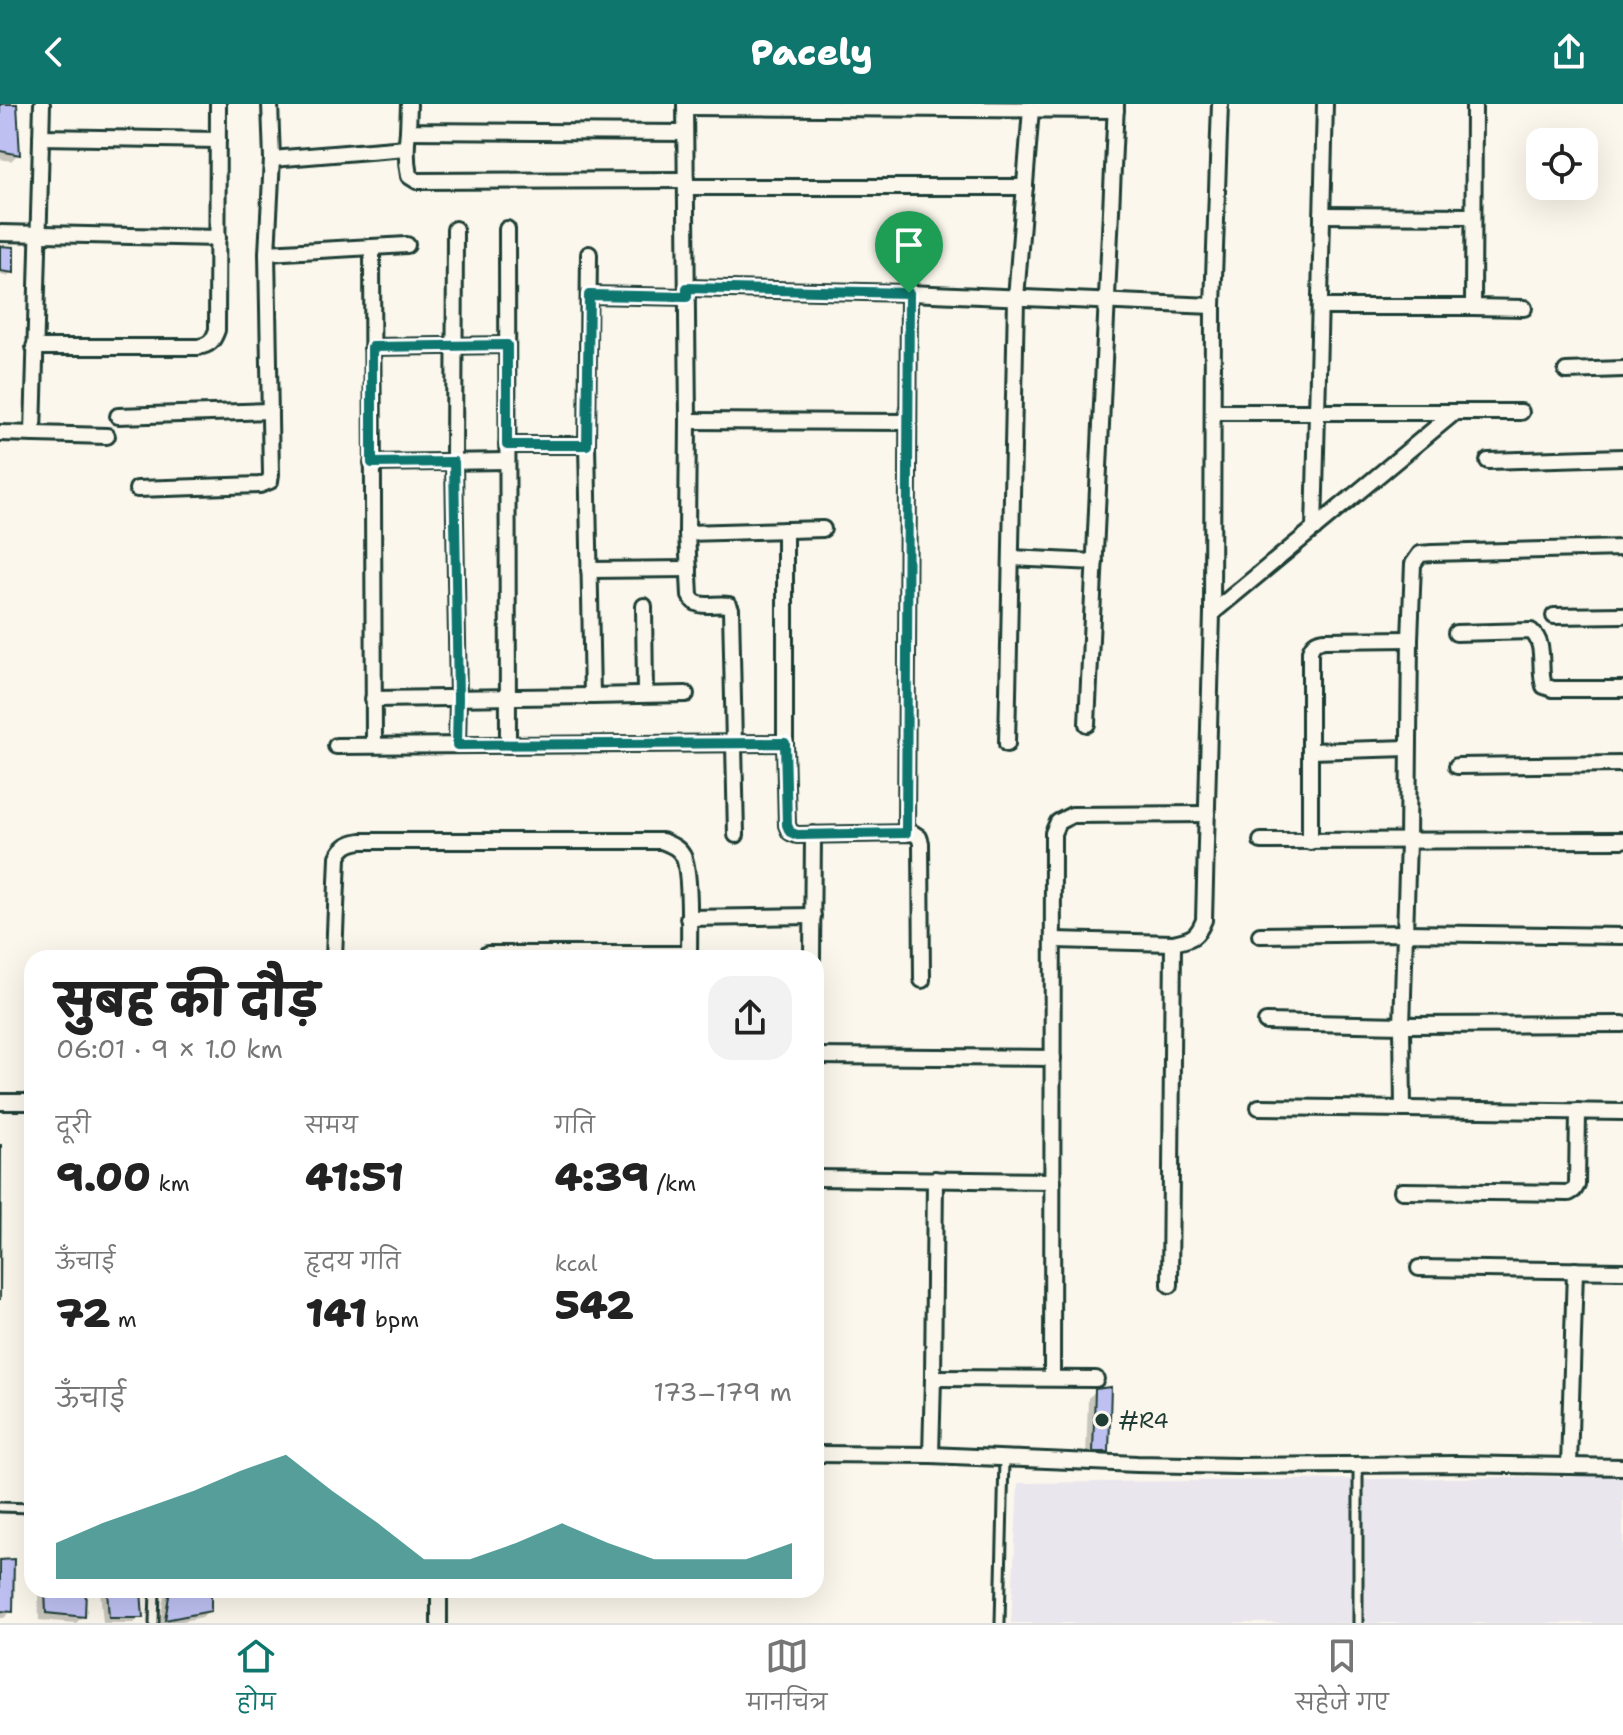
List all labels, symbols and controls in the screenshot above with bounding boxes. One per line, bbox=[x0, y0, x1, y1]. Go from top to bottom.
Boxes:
text: Pacely bbox=[750, 28, 873, 77]
icon: back bbox=[32, 30, 76, 74]
icon: share bbox=[1547, 30, 1591, 74]
map controls bbox=[1526, 128, 1598, 200]
button: locate bbox=[1526, 128, 1598, 200]
pin bbox=[875, 211, 943, 293]
icon: arrive bbox=[887, 223, 931, 267]
text: सुबह की दौड़ bbox=[56, 971, 319, 1030]
button: share bbox=[708, 976, 792, 1060]
text: 06:01 · 9 × 1.0 km bbox=[56, 1031, 283, 1066]
text: दूरी bbox=[56, 1111, 91, 1140]
text: समय bbox=[305, 1111, 358, 1140]
text: गति bbox=[555, 1111, 595, 1140]
text: 9.00 bbox=[56, 1150, 151, 1204]
text: 41:51 bbox=[305, 1150, 404, 1204]
text: 4:39 bbox=[555, 1150, 649, 1204]
text: km bbox=[151, 1169, 190, 1198]
text: /km bbox=[649, 1169, 696, 1198]
text: ऊँचाई bbox=[56, 1247, 115, 1276]
text: हृदय गति bbox=[305, 1247, 401, 1276]
text: kcal bbox=[555, 1249, 597, 1278]
text: 542 bbox=[555, 1278, 634, 1332]
text: 72 bbox=[56, 1286, 110, 1340]
text: 141 bbox=[305, 1286, 367, 1340]
text: m bbox=[110, 1305, 137, 1334]
text: bpm bbox=[367, 1305, 419, 1334]
text: 173–179 m bbox=[654, 1374, 792, 1409]
text: ऊँचाई bbox=[56, 1380, 126, 1415]
place label: #R4 bbox=[1118, 1406, 1169, 1435]
marker: #R4 bbox=[1093, 1411, 1111, 1429]
tab: होम bbox=[234, 1634, 278, 1727]
tab: मानचित्र bbox=[747, 1634, 827, 1727]
tab: सहेजे गए bbox=[1296, 1634, 1389, 1727]

